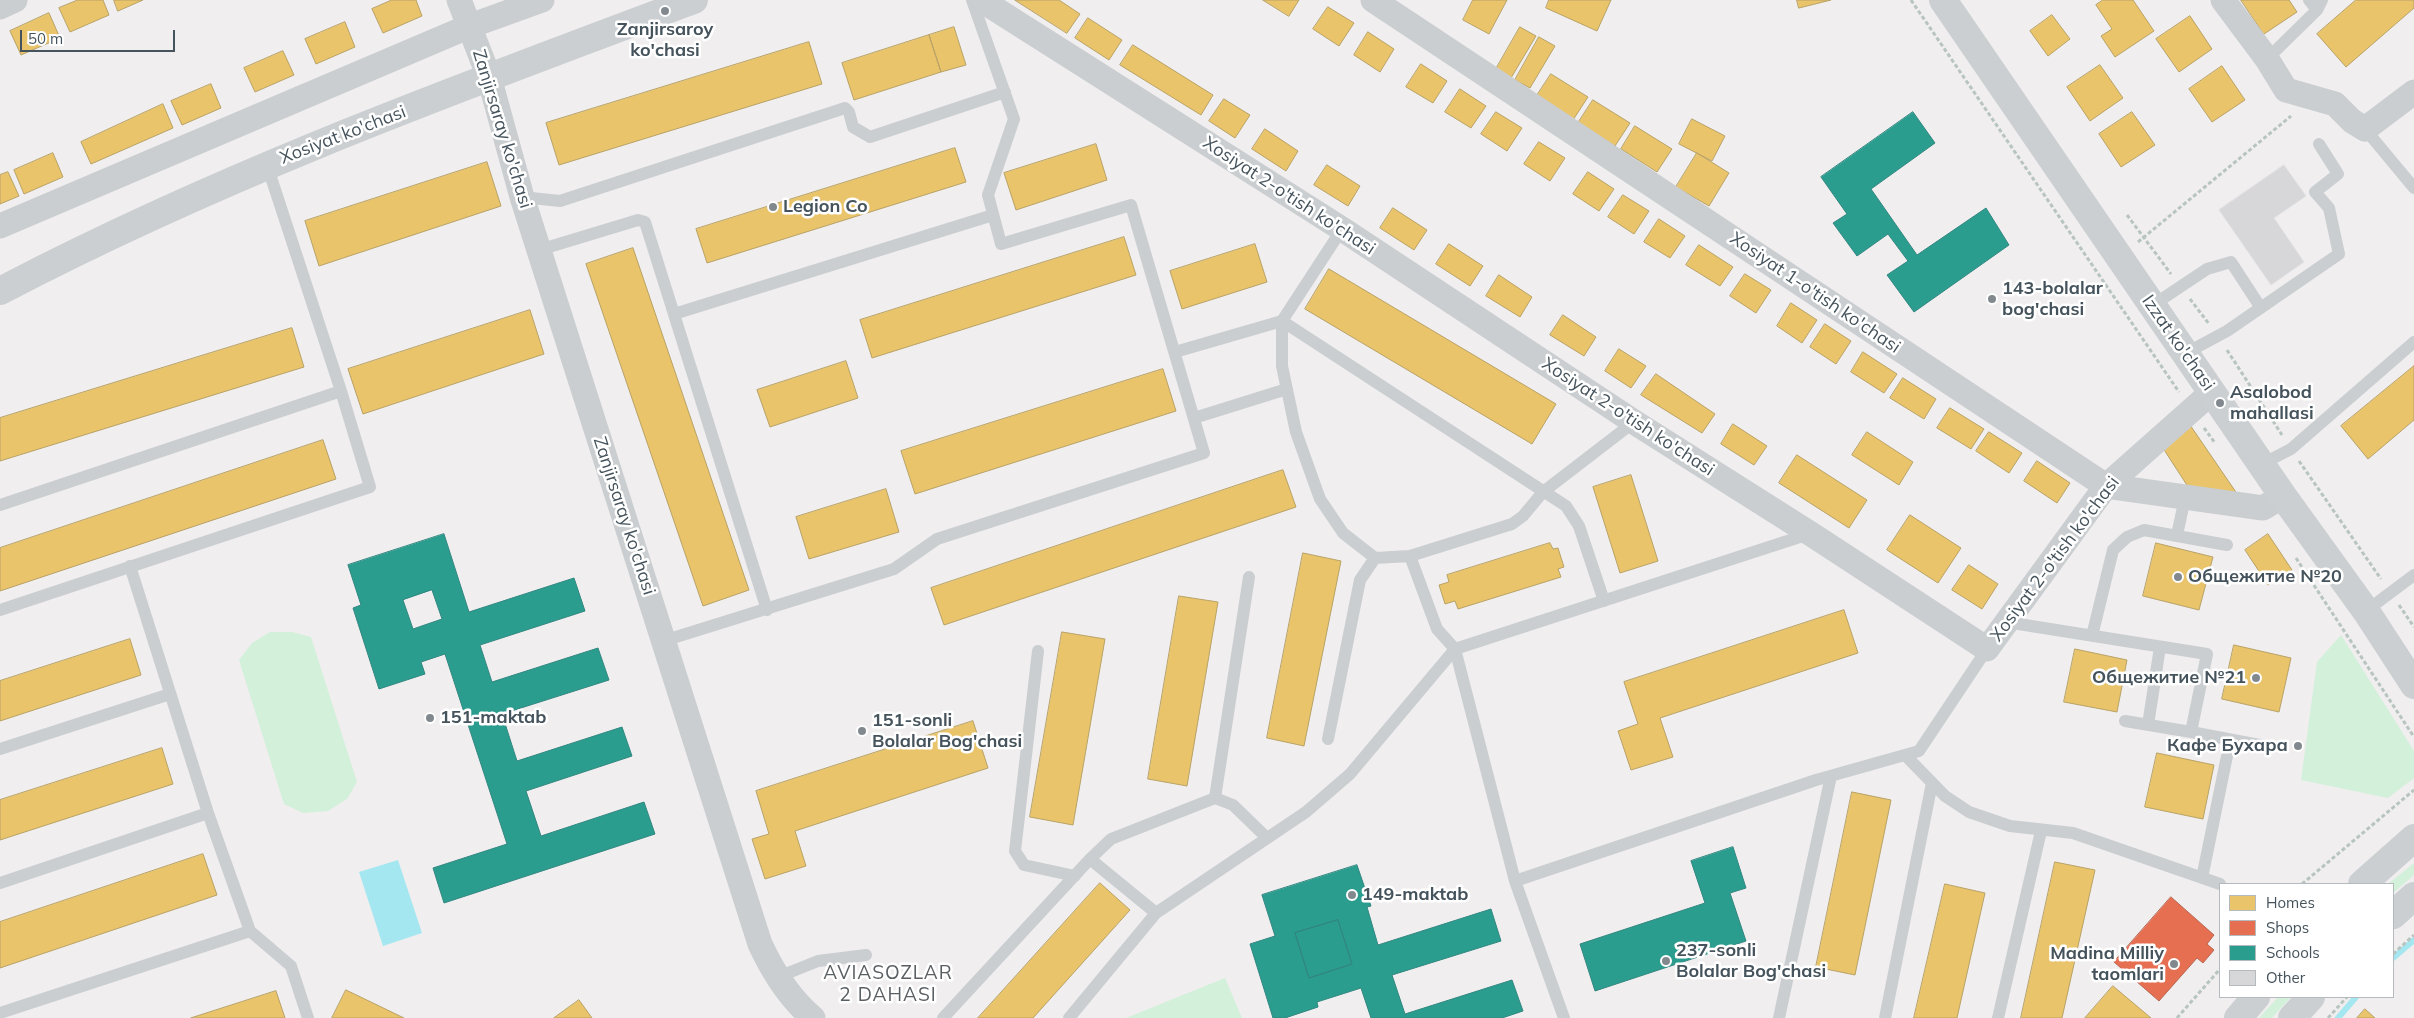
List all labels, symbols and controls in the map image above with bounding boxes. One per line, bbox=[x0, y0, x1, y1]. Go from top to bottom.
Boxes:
marker: Zanjirsaroy ko'chasi bbox=[659, 5, 671, 17]
place label: Zanjirsaroy ko'chasi bbox=[617, 19, 713, 62]
scale bar bbox=[22, 20, 178, 52]
text: 50 m bbox=[28, 29, 63, 48]
street label: Zanjirsaray ko'chasi bbox=[468, 47, 536, 211]
street label: Xosiyat ko'chasi bbox=[277, 101, 409, 169]
street label: Xosiyat 2-o'tish ko'chasi bbox=[1199, 132, 1379, 260]
place label: Legion Co bbox=[783, 196, 868, 218]
marker: Legion Co bbox=[767, 201, 779, 213]
street label: Xosiyat 1-o'tish ko'chasi bbox=[1726, 228, 1904, 358]
place label: 143-bolalar bog'chasi bbox=[2002, 278, 2103, 320]
street label: Izzat ko'chasi bbox=[2137, 291, 2219, 395]
marker: 143-bolalar bog'chasi bbox=[1986, 293, 1998, 305]
street label: Xosiyat 2-o'tish ko'chasi bbox=[1538, 353, 1718, 481]
place label: Asalobod mahallasi bbox=[2230, 382, 2314, 424]
marker: Asalobod mahallasi bbox=[2214, 397, 2226, 409]
street label: Zanjirsaray ko'chasi bbox=[588, 434, 660, 598]
street label: Xosiyat 2-o'tish ko'chasi bbox=[1986, 472, 2124, 646]
place label: Общежитие №20 bbox=[2188, 566, 2342, 588]
marker: Общежитие №20 bbox=[2172, 571, 2184, 583]
place label: Общежитие №21 bbox=[2092, 667, 2246, 689]
marker: Общежитие №21 bbox=[2250, 672, 2262, 684]
place label: 151-maktab bbox=[440, 707, 546, 729]
place label: 151-sonli Bolalar Bog'chasi bbox=[872, 710, 1022, 752]
marker: 151-maktab bbox=[424, 712, 436, 724]
marker: 151-sonli Bolalar Bog'chasi bbox=[856, 725, 868, 737]
place label: Кафе Бухара bbox=[2167, 735, 2288, 757]
marker: Кафе Бухара bbox=[2292, 740, 2304, 752]
legend bbox=[2219, 883, 2394, 998]
place label: 149-maktab bbox=[1362, 884, 1468, 906]
marker: 149-maktab bbox=[1346, 889, 1358, 901]
text: Homes bbox=[2266, 893, 2315, 912]
text: Shops bbox=[2266, 918, 2309, 937]
place label: 237-sonli Bolalar Bog'chasi bbox=[1676, 940, 1826, 982]
place label: Madina Milliy taomlari bbox=[2050, 943, 2164, 986]
text: Schools bbox=[2266, 943, 2320, 962]
marker: 237-sonli Bolalar Bog'chasi bbox=[1660, 955, 1672, 967]
marker: Madina Milliy taomlari bbox=[2168, 958, 2180, 970]
district label: AVIASOZLAR 2 DAHASI bbox=[822, 962, 954, 1006]
text: Other bbox=[2266, 968, 2305, 987]

